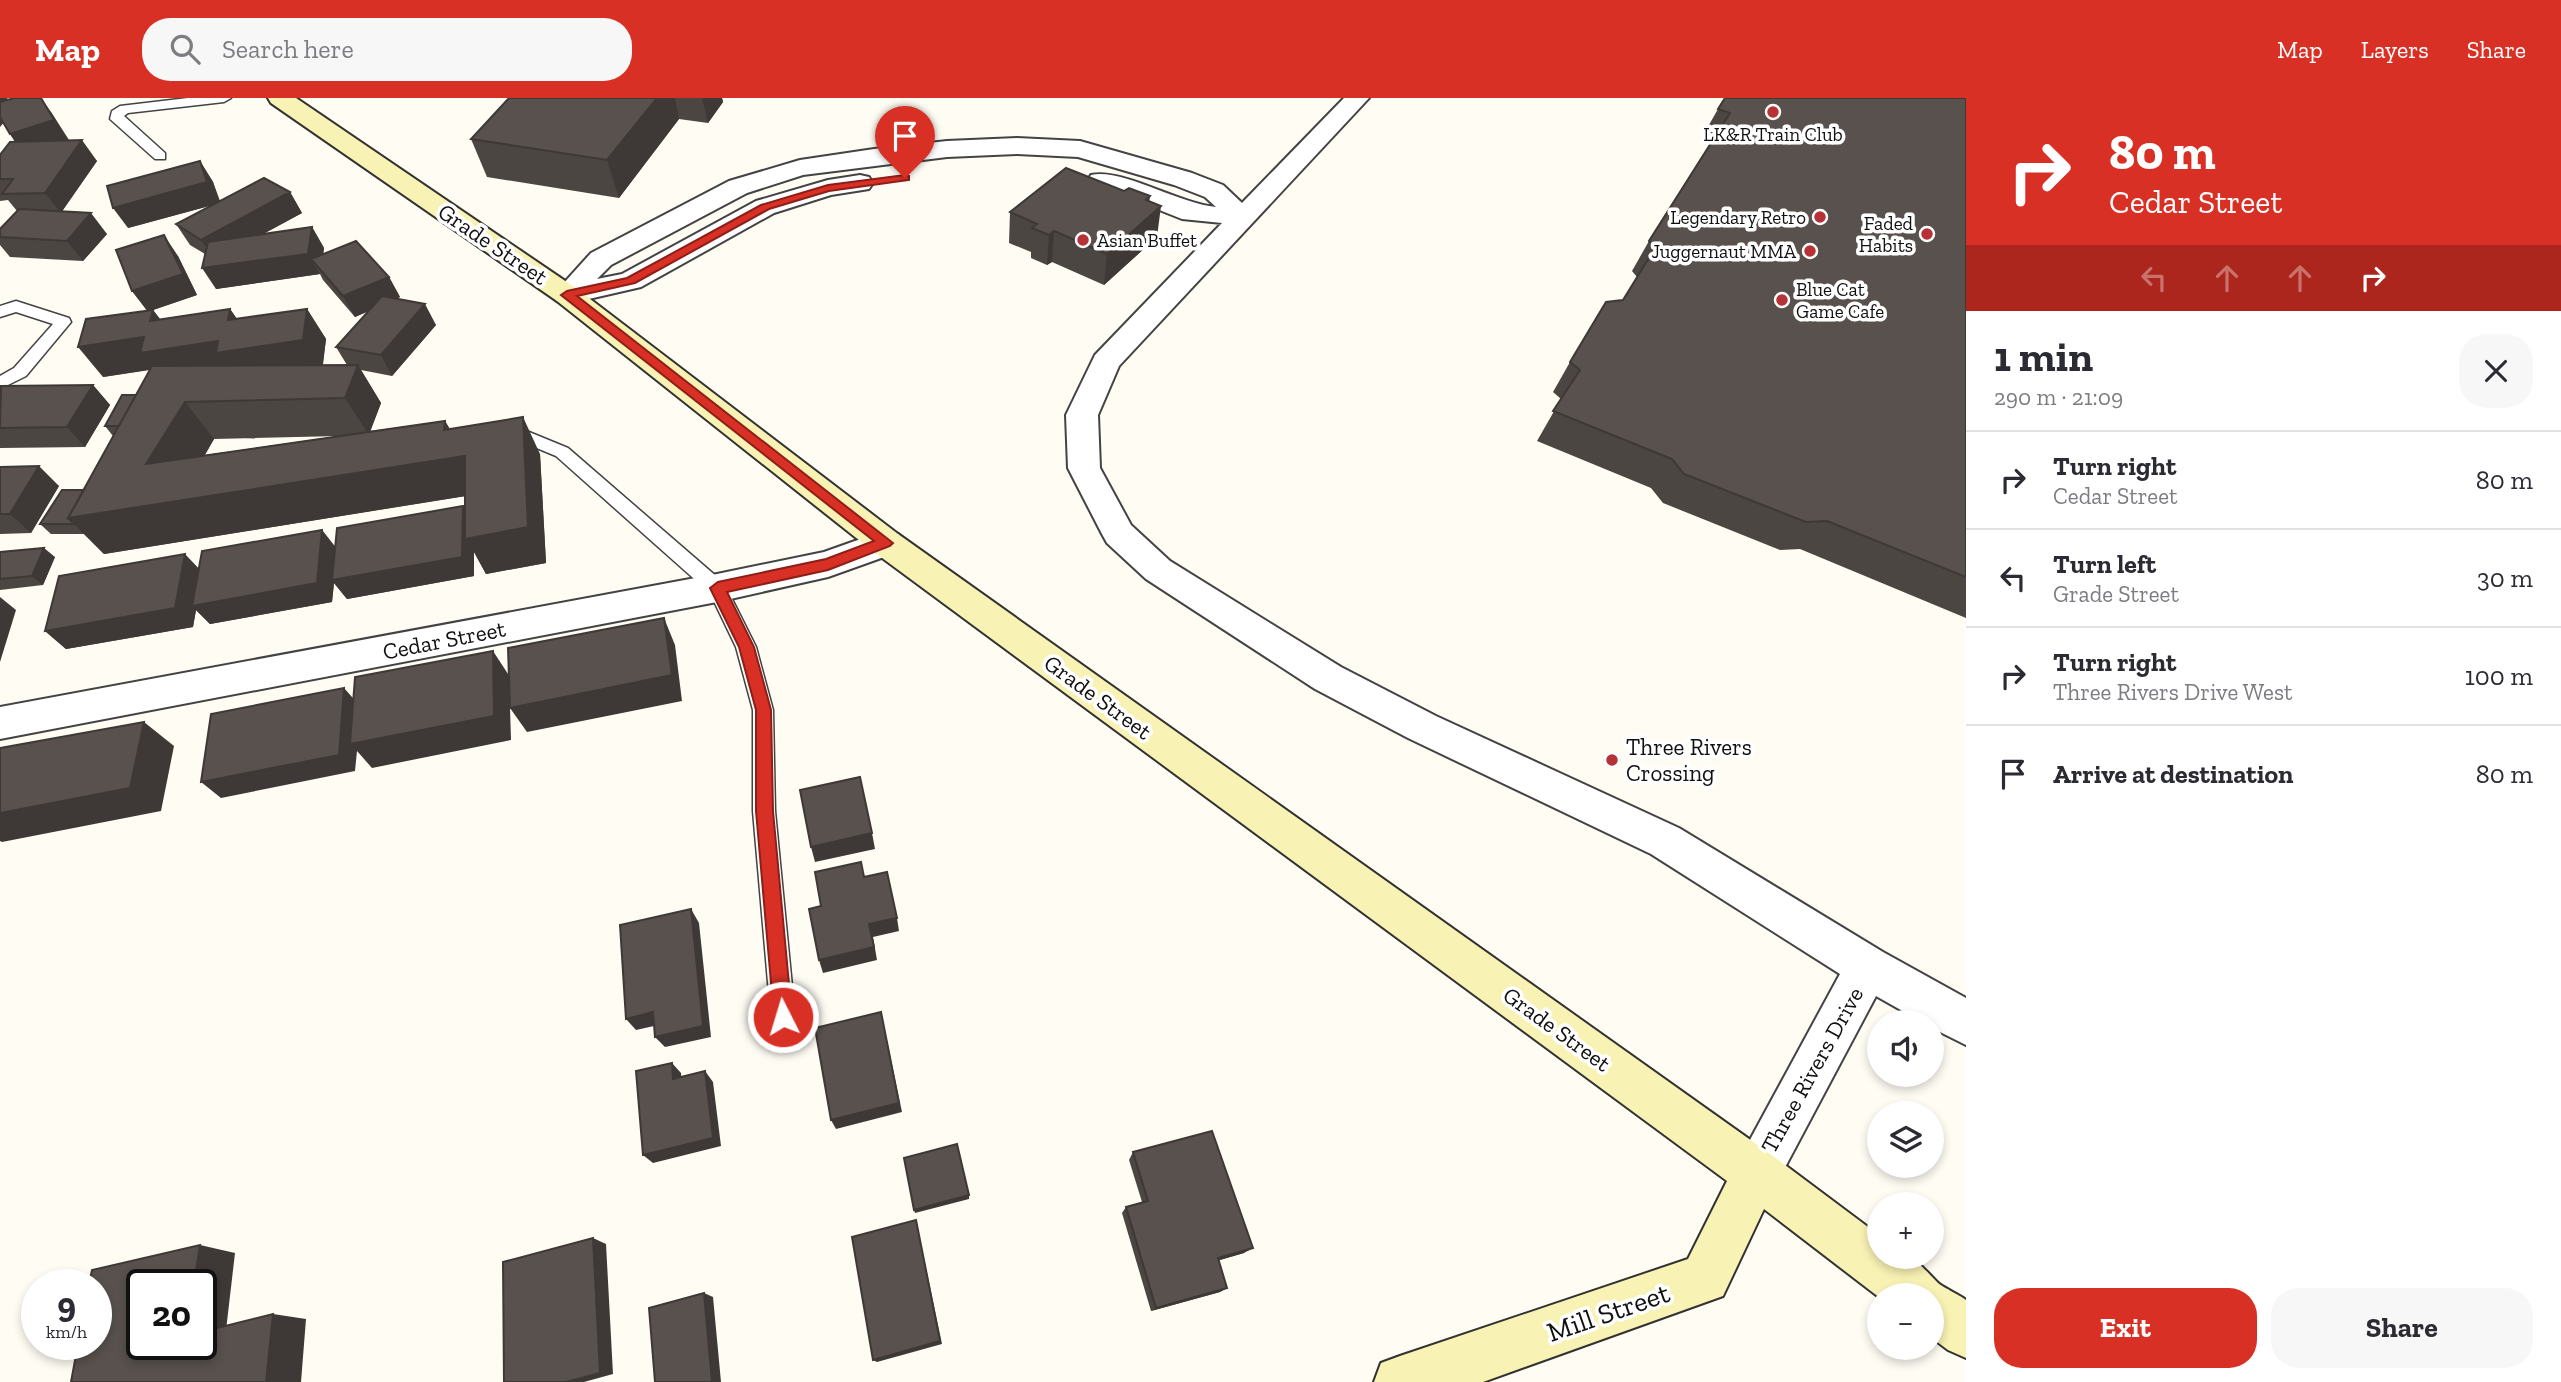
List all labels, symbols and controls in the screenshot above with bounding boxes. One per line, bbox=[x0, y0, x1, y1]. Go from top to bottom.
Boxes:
search box bbox=[142, 18, 632, 81]
text: Map bbox=[35, 30, 100, 69]
icon: search bbox=[166, 30, 204, 68]
text: Search here bbox=[222, 33, 354, 65]
text: Map bbox=[2277, 35, 2323, 64]
text: Layers bbox=[2361, 35, 2429, 64]
text: Share bbox=[2467, 35, 2526, 64]
marker: LK&R Train Club bbox=[1765, 104, 1781, 120]
pin bbox=[875, 106, 935, 178]
icon: arrive bbox=[886, 117, 924, 155]
place label: LK&R Train Club bbox=[1703, 123, 1843, 146]
text: 80 m bbox=[2109, 123, 2216, 182]
icon: right bbox=[1994, 126, 2085, 217]
text: Cedar Street bbox=[2109, 183, 2282, 221]
street label: Grade Street bbox=[433, 197, 553, 291]
place label: Legendary Retro bbox=[1670, 206, 1806, 229]
marker: Legendary Retro bbox=[1812, 209, 1828, 225]
place label: Faded Habits bbox=[1859, 212, 1914, 257]
marker: Faded Habits bbox=[1919, 226, 1935, 242]
place label: Asian Buffet bbox=[1097, 229, 1197, 252]
marker: Asian Buffet bbox=[1075, 232, 1091, 248]
place label: Juggernaut MMA bbox=[1651, 240, 1797, 263]
marker: Juggernaut MMA bbox=[1802, 243, 1818, 259]
icon: left bbox=[2135, 259, 2173, 297]
icon: ahead bbox=[2208, 259, 2246, 297]
icon: ahead bbox=[2281, 259, 2319, 297]
icon: right bbox=[2354, 259, 2392, 297]
place label: Blue Cat Game Cafe bbox=[1796, 278, 1884, 323]
marker: Blue Cat Game Cafe bbox=[1774, 292, 1790, 308]
text: 1 min bbox=[1994, 331, 2093, 382]
button: close bbox=[2459, 334, 2533, 408]
text: 290 m · 21:09 bbox=[1994, 383, 2123, 411]
text: Turn right bbox=[2053, 450, 2176, 482]
icon: right bbox=[1994, 461, 2032, 499]
text: 80 m bbox=[2476, 464, 2533, 496]
text: Cedar Street bbox=[2053, 482, 2178, 510]
text: Turn left bbox=[2053, 548, 2156, 580]
icon: left bbox=[1994, 559, 2032, 597]
text: 30 m bbox=[2477, 562, 2533, 594]
text: Grade Street bbox=[2053, 580, 2179, 608]
street label: Cedar Street bbox=[380, 614, 508, 666]
text: Turn right bbox=[2053, 646, 2176, 678]
street label: Grade Street bbox=[1039, 649, 1158, 746]
icon: right bbox=[1994, 657, 2032, 695]
text: 100 m bbox=[2465, 660, 2533, 692]
text: Three Rivers Drive West bbox=[2053, 678, 2293, 706]
place label: Three Rivers Crossing bbox=[1626, 733, 1752, 787]
marker: Three Rivers Crossing bbox=[1604, 752, 1620, 768]
icon: arrive bbox=[1994, 755, 2032, 793]
text: Arrive at destination bbox=[2053, 758, 2293, 790]
text: 80 m bbox=[2476, 758, 2533, 790]
position arrow bbox=[746, 980, 820, 1054]
street label: Grade Street bbox=[1498, 981, 1617, 1078]
street label: Three Rivers Drive bbox=[1755, 982, 1869, 1158]
map controls bbox=[1867, 1010, 1944, 1360]
button: sound bbox=[1867, 1010, 1944, 1087]
button: layers bbox=[1867, 1101, 1944, 1178]
button: + bbox=[1867, 1192, 1944, 1269]
speed limit sign: 20 bbox=[126, 1269, 217, 1360]
street label: Mill Street bbox=[1542, 1276, 1674, 1349]
button: − bbox=[1867, 1283, 1944, 1360]
text: 9 bbox=[57, 1284, 76, 1326]
button: Exit bbox=[1994, 1288, 2257, 1368]
button: Share bbox=[2271, 1288, 2533, 1368]
text: km/h bbox=[46, 1321, 87, 1343]

